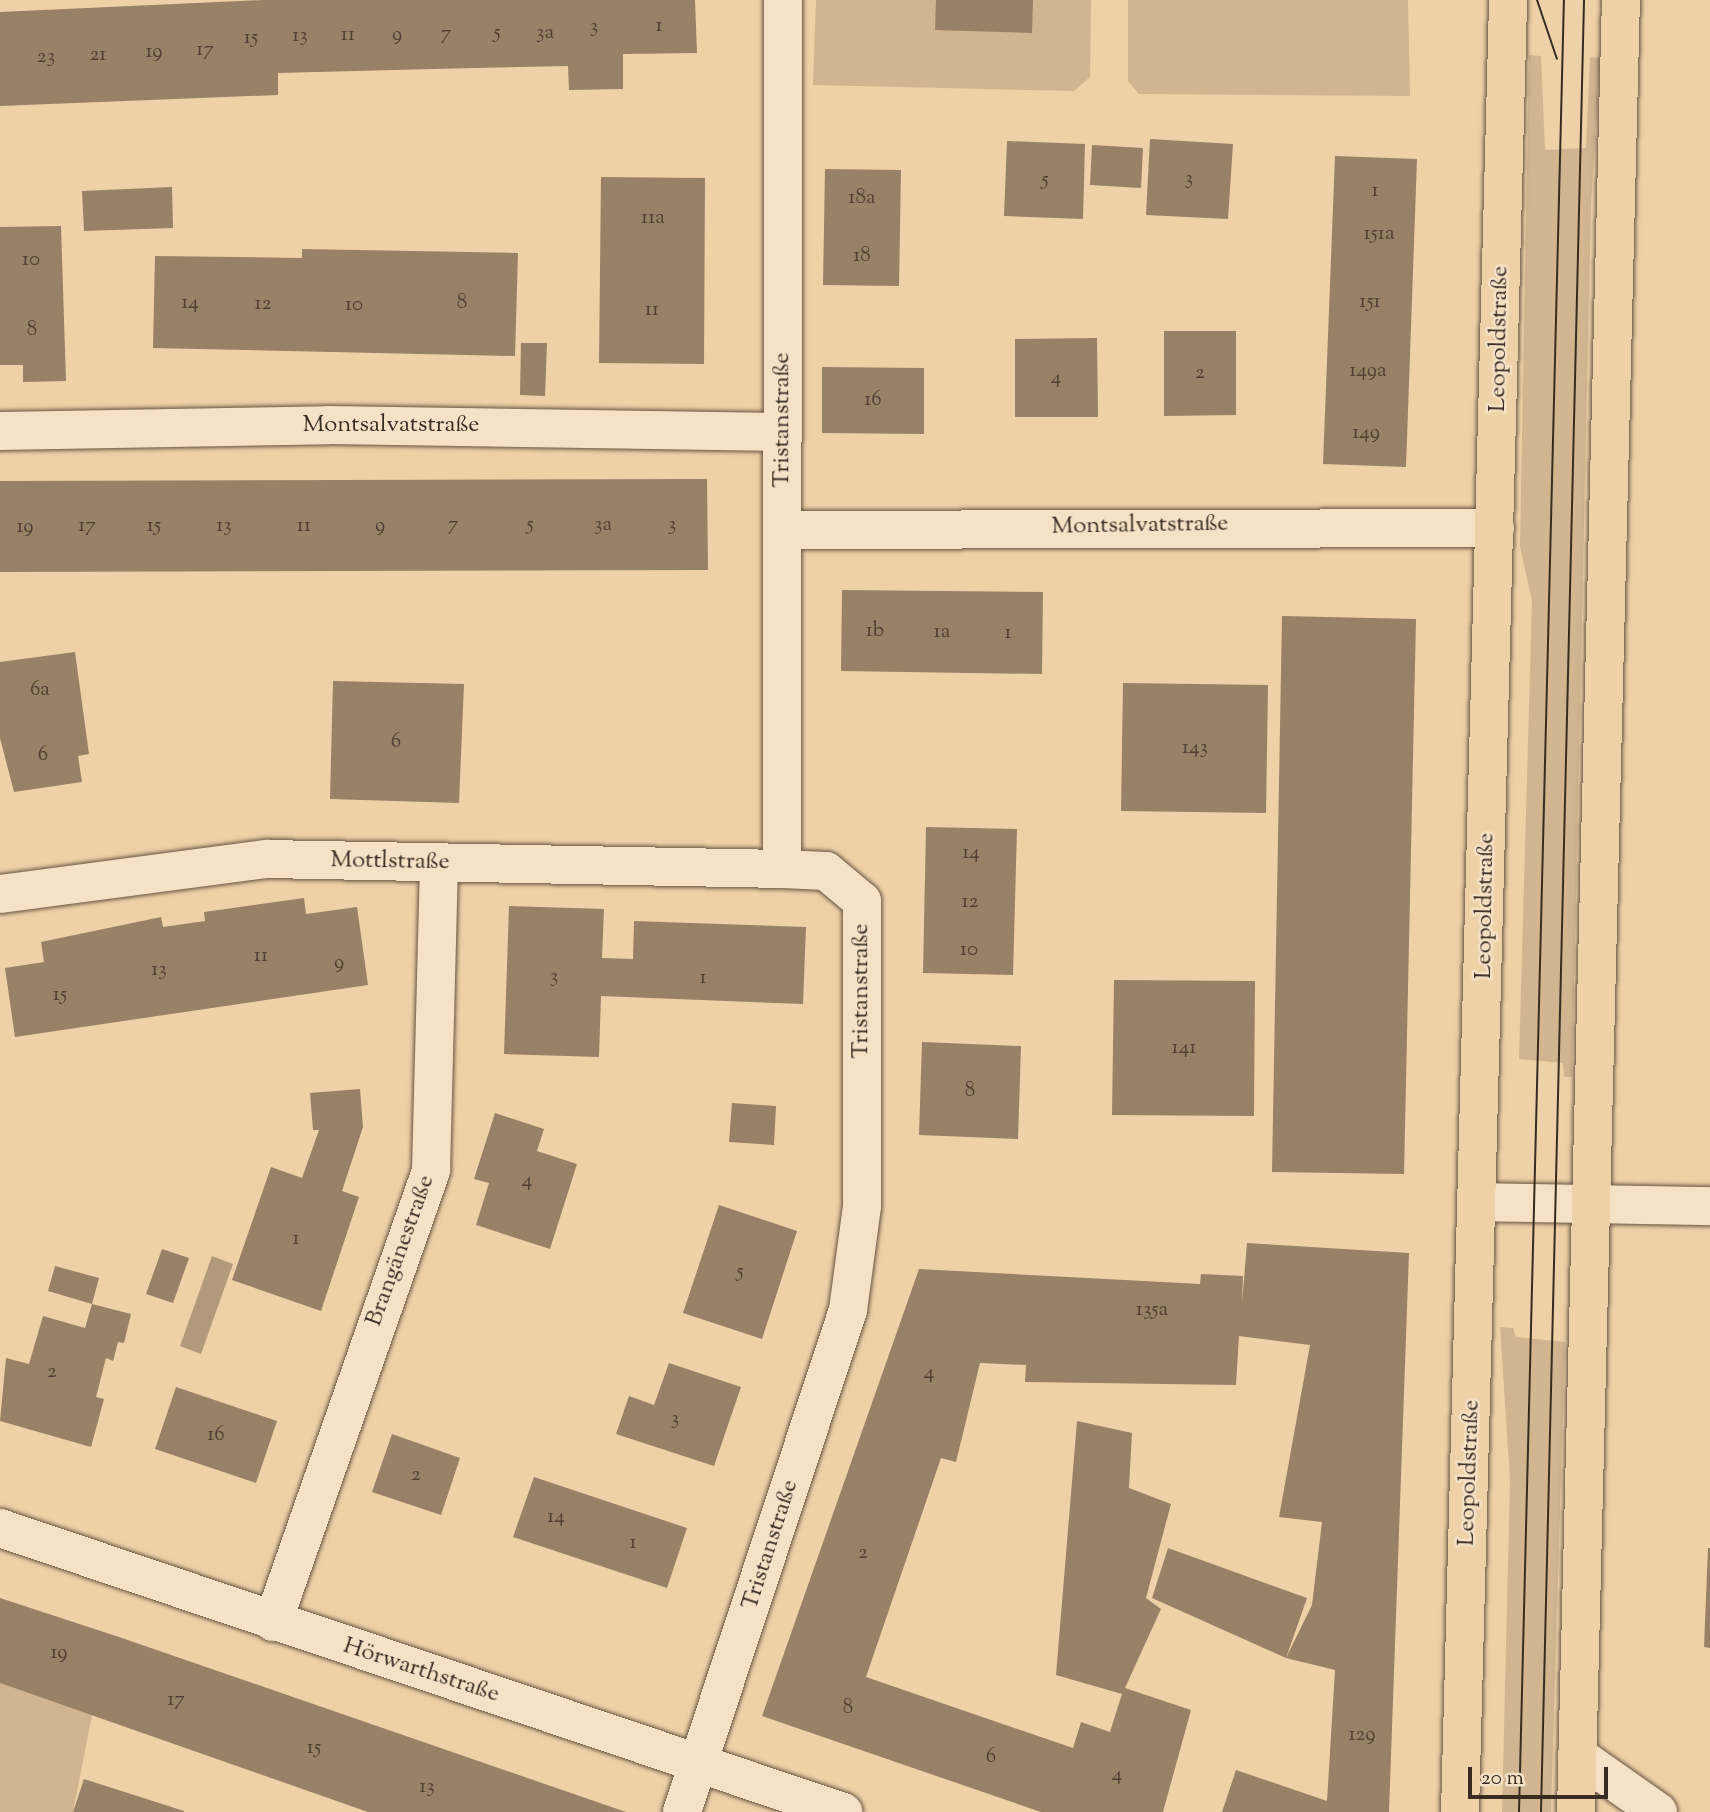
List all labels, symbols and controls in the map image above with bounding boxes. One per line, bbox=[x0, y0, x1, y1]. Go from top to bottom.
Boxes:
house number: 1 bbox=[655, 13, 663, 39]
house number: 3 bbox=[590, 14, 598, 40]
house number: 5 bbox=[493, 20, 501, 46]
house number: 3a bbox=[536, 20, 554, 46]
house number: 7 bbox=[441, 21, 451, 47]
house number: 11 bbox=[341, 22, 355, 48]
house number: 9 bbox=[392, 22, 402, 48]
house number: 13 bbox=[292, 23, 308, 49]
house number: 15 bbox=[244, 25, 258, 51]
house number: 17 bbox=[196, 37, 214, 63]
house number: 19 bbox=[145, 39, 163, 65]
house number: 21 bbox=[90, 42, 106, 68]
house number: 23 bbox=[37, 44, 55, 70]
house number: 3 bbox=[1185, 166, 1193, 192]
house number: 5 bbox=[1041, 167, 1049, 193]
house number: 1 bbox=[1371, 178, 1379, 204]
house number: 18a bbox=[848, 185, 876, 211]
house number: 11a bbox=[641, 205, 665, 231]
house number: 151a bbox=[1363, 221, 1395, 247]
house number: 18 bbox=[853, 243, 871, 269]
house number: 10 bbox=[22, 247, 40, 273]
street label: Leopoldstraße bbox=[1484, 266, 1516, 412]
house number: 151 bbox=[1359, 289, 1381, 315]
house number: 14 bbox=[181, 290, 199, 316]
house number: 8 bbox=[457, 290, 467, 316]
house number: 12 bbox=[255, 291, 271, 317]
house number: 10 bbox=[345, 292, 363, 318]
house number: 11 bbox=[645, 297, 659, 323]
house number: 8 bbox=[27, 317, 37, 343]
street label: Tristanstraße bbox=[769, 353, 797, 487]
house number: 149a bbox=[1349, 358, 1387, 384]
house number: 2 bbox=[1195, 360, 1205, 386]
house number: 4 bbox=[1051, 365, 1061, 391]
house number: 16 bbox=[864, 387, 882, 413]
street label: Montsalvatstraße bbox=[302, 412, 480, 440]
house number: 149 bbox=[1352, 420, 1380, 446]
street label: Montsalvatstraße bbox=[1051, 510, 1229, 542]
house number: 7 bbox=[448, 512, 458, 538]
house number: 5 bbox=[526, 512, 534, 538]
house number: 3a bbox=[594, 512, 612, 538]
house number: 3 bbox=[668, 512, 676, 538]
house number: 17 bbox=[78, 513, 96, 539]
house number: 15 bbox=[147, 513, 161, 539]
house number: 13 bbox=[216, 513, 232, 539]
house number: 11 bbox=[297, 513, 311, 539]
house number: 9 bbox=[375, 513, 385, 539]
house number: 19 bbox=[16, 514, 34, 540]
house number: 1b bbox=[866, 618, 884, 644]
house number: 1a bbox=[934, 619, 950, 645]
house number: 1 bbox=[1004, 620, 1012, 646]
house number: 6a bbox=[30, 677, 50, 703]
house number: 6 bbox=[391, 729, 401, 755]
house number: 143 bbox=[1182, 735, 1208, 761]
house number: 6 bbox=[38, 742, 48, 768]
street label: Leopoldstraße bbox=[1470, 833, 1502, 979]
house number: 14 bbox=[962, 840, 980, 866]
street label: Mottlstraße bbox=[330, 847, 450, 877]
house number: 12 bbox=[962, 889, 978, 915]
street label: Tristanstraße bbox=[848, 924, 876, 1058]
house number: 10 bbox=[960, 937, 978, 963]
house number: 11 bbox=[254, 943, 268, 969]
house number: 9 bbox=[334, 950, 344, 976]
house number: 13 bbox=[151, 957, 167, 983]
house number: 3 bbox=[550, 964, 558, 990]
house number: 1 bbox=[699, 965, 707, 991]
house number: 15 bbox=[53, 982, 67, 1008]
house number: 141 bbox=[1172, 1035, 1196, 1061]
house number: 8 bbox=[965, 1078, 975, 1104]
house number: 4 bbox=[522, 1168, 532, 1194]
street label: Brangänestraße bbox=[360, 1172, 442, 1330]
house number: 1 bbox=[292, 1226, 300, 1252]
house number: 5 bbox=[736, 1259, 744, 1285]
house number: 135a bbox=[1136, 1297, 1168, 1323]
house number: 2 bbox=[47, 1359, 57, 1385]
house number: 4 bbox=[924, 1360, 934, 1386]
street label: Leopoldstraße bbox=[1453, 1399, 1487, 1547]
house number: 3 bbox=[671, 1406, 679, 1432]
house number: 16 bbox=[207, 1422, 225, 1448]
house number: 2 bbox=[411, 1462, 421, 1488]
street label: Tristanstraße bbox=[736, 1476, 806, 1614]
house number: 14 bbox=[547, 1504, 565, 1530]
house number: 1 bbox=[629, 1530, 637, 1556]
house number: 2 bbox=[858, 1540, 868, 1566]
street label: Hörwarthstraße bbox=[339, 1632, 503, 1710]
house number: 19 bbox=[50, 1640, 68, 1666]
house number: 17 bbox=[167, 1687, 185, 1713]
house number: 8 bbox=[843, 1695, 853, 1721]
house number: 129 bbox=[1348, 1722, 1376, 1748]
house number: 15 bbox=[307, 1735, 321, 1761]
house number: 6 bbox=[986, 1744, 996, 1770]
scale bar bbox=[1472, 1752, 1612, 1796]
house number: 4 bbox=[1112, 1762, 1122, 1788]
text: 20 m bbox=[1481, 1764, 1524, 1794]
house number: 13 bbox=[419, 1774, 435, 1800]

